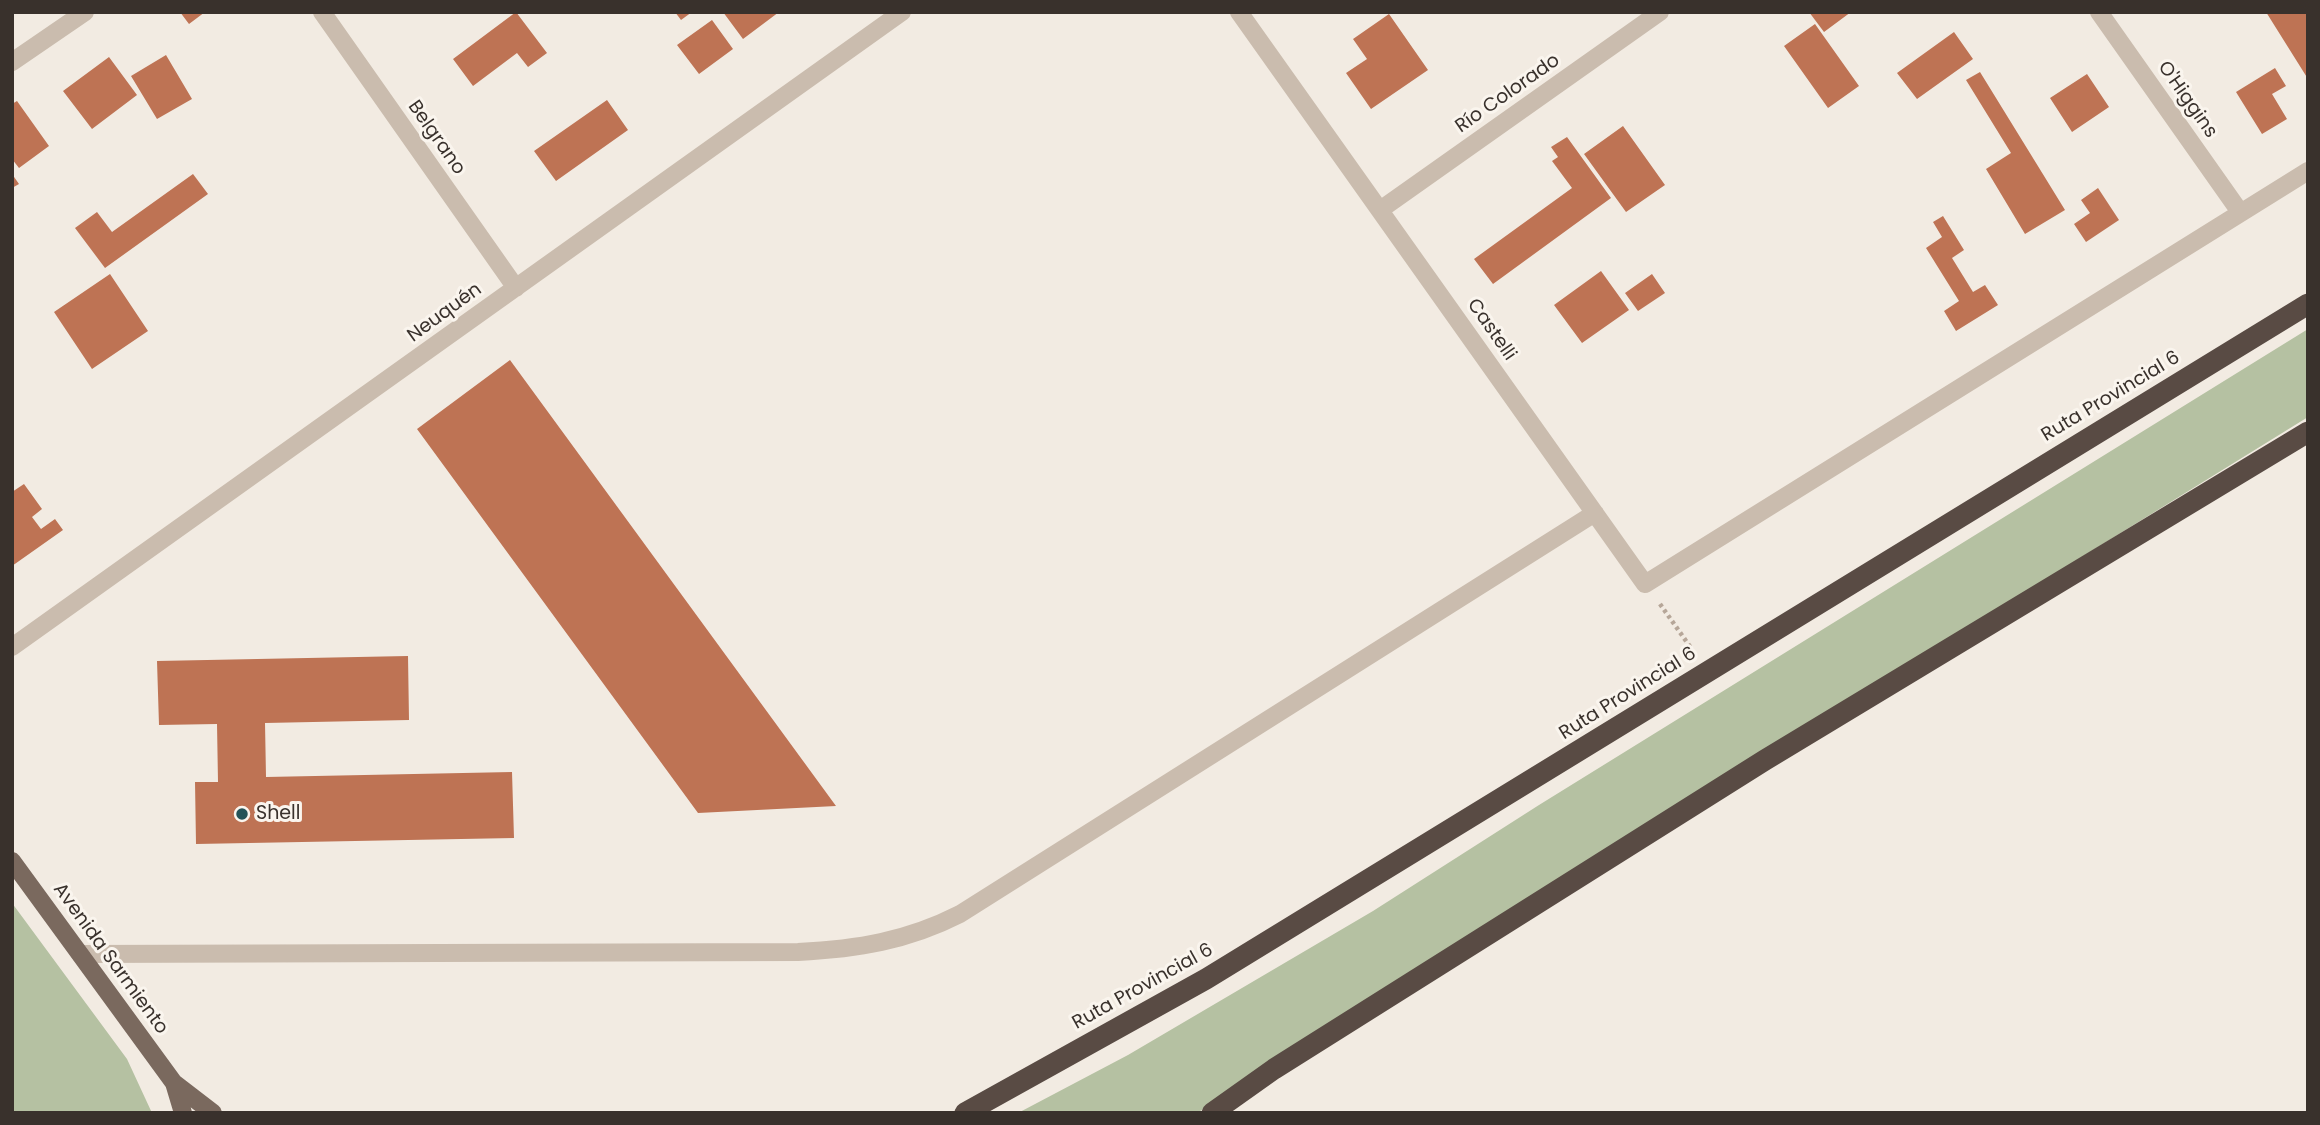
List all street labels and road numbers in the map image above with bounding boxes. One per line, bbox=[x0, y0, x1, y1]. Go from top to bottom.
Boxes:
street label: Río Colorado bbox=[1451, 50, 1565, 138]
street label: O'Higgins bbox=[2152, 57, 2222, 143]
street label: Belgrano bbox=[402, 97, 470, 179]
street label: Neuquén bbox=[403, 278, 487, 348]
street label: Castelli bbox=[1462, 295, 1520, 365]
street label: Ruta Provincial 6 bbox=[2038, 347, 2184, 447]
street label: Ruta Provincial 6 bbox=[1555, 643, 1701, 745]
street label: Avenida Sarmiento bbox=[48, 879, 172, 1039]
street label: Ruta Provincial 6 bbox=[1069, 939, 1217, 1035]

